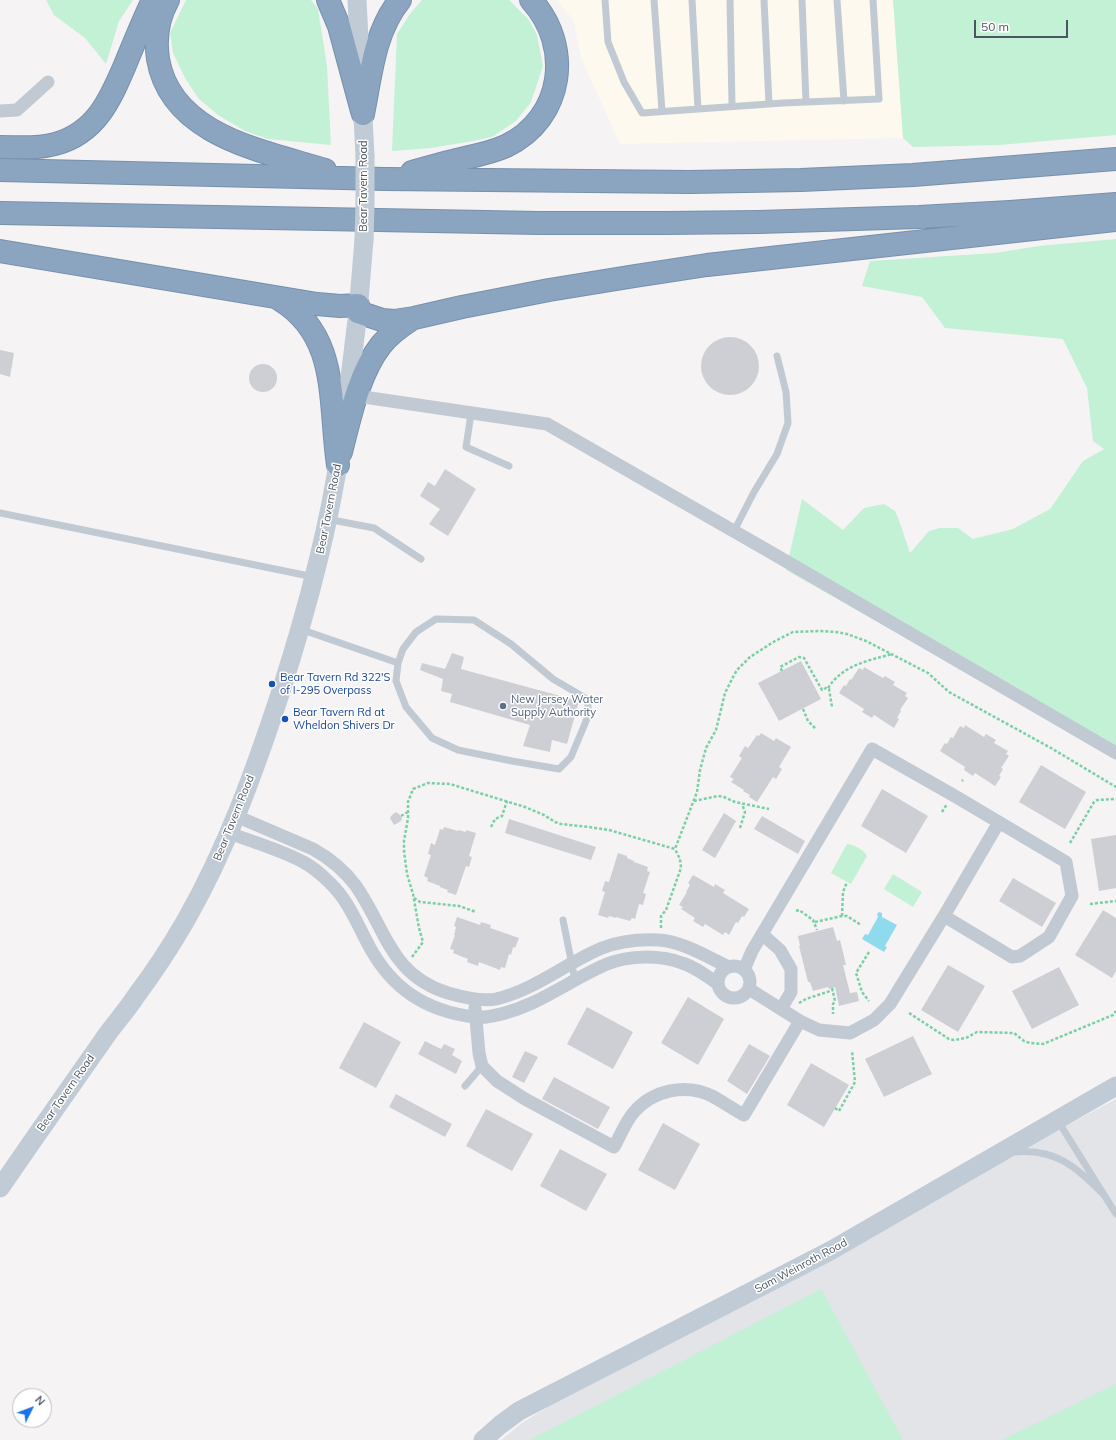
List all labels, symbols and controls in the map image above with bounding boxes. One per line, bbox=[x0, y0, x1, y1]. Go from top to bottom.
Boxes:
scale bar bbox=[976, 12, 1070, 38]
text: 50 m bbox=[981, 19, 1009, 34]
street label: Bear Tavern Road bbox=[357, 140, 371, 232]
street label: Bear Tavern Road bbox=[314, 463, 344, 555]
place label: Bear Tavern Rd 322'S of I-295 Overpass bbox=[280, 671, 390, 697]
marker: Bear Tavern Rd 322'S of I-295 Overpass bbox=[267, 679, 277, 689]
place label: New Jersey Water Supply Authority bbox=[511, 693, 603, 719]
marker: New Jersey Water Supply Authority bbox=[498, 701, 508, 711]
place label: Bear Tavern Rd at Wheldon Shivers Dr bbox=[293, 706, 395, 732]
marker: Bear Tavern Rd at Wheldon Shivers Dr bbox=[280, 714, 290, 724]
street label: Bear Tavern Road bbox=[211, 773, 257, 863]
street label: Bear Tavern Road bbox=[34, 1052, 98, 1134]
street label: Sam Weinroth Road bbox=[752, 1236, 850, 1296]
north arrow bbox=[12, 1388, 52, 1428]
text: N bbox=[32, 1393, 48, 1408]

